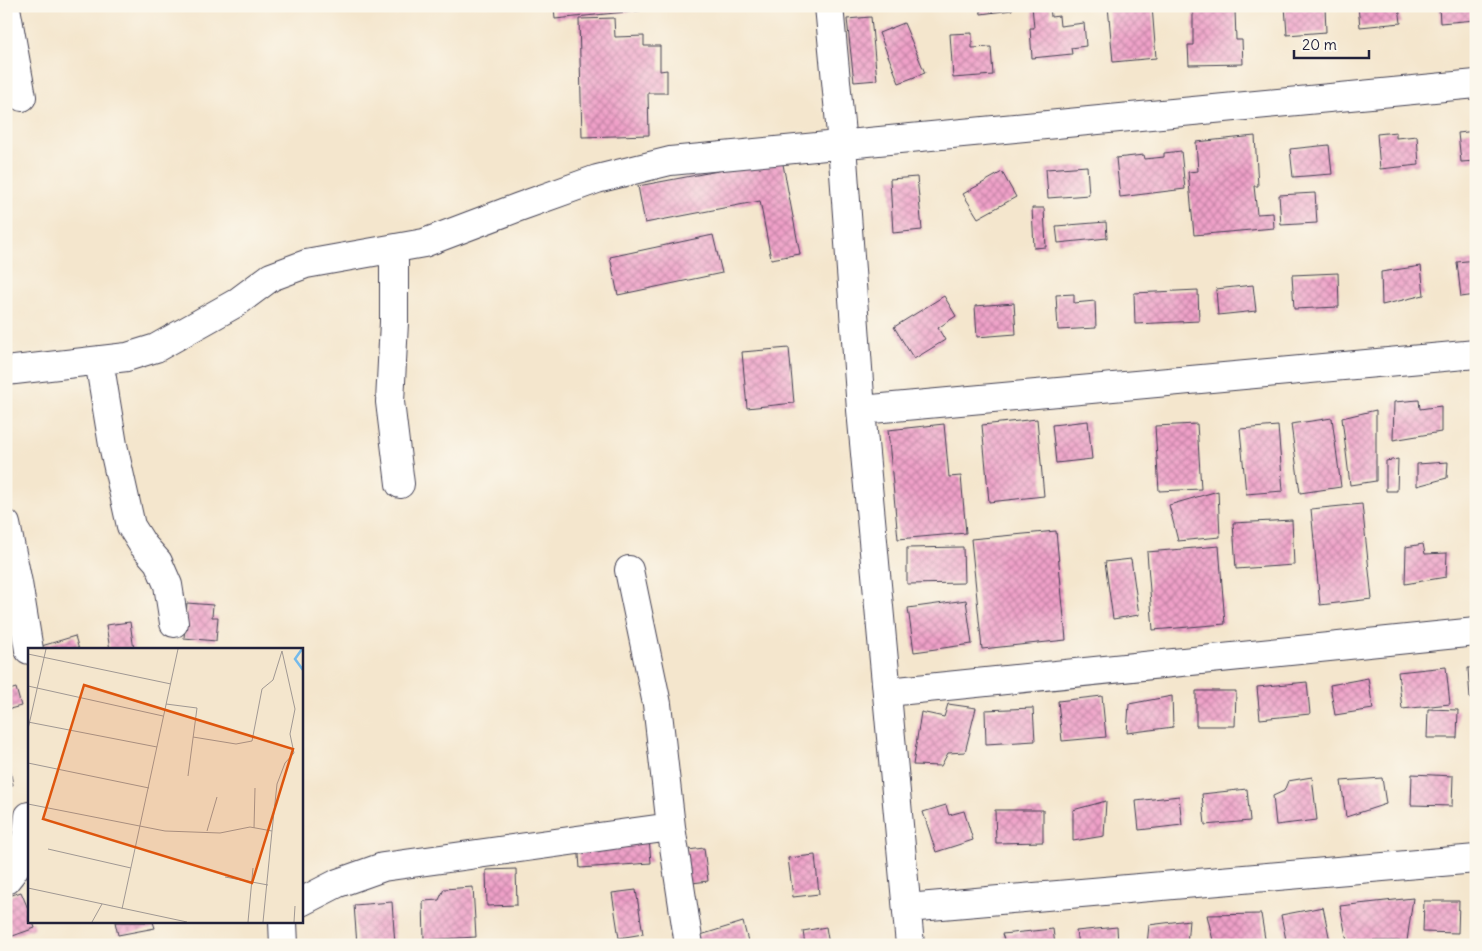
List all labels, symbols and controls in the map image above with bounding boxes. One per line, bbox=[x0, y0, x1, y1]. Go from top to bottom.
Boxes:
scale bar bbox=[1294, 28, 1370, 60]
text: 20 m bbox=[1302, 35, 1337, 54]
inset map bbox=[28, 648, 302, 924]

